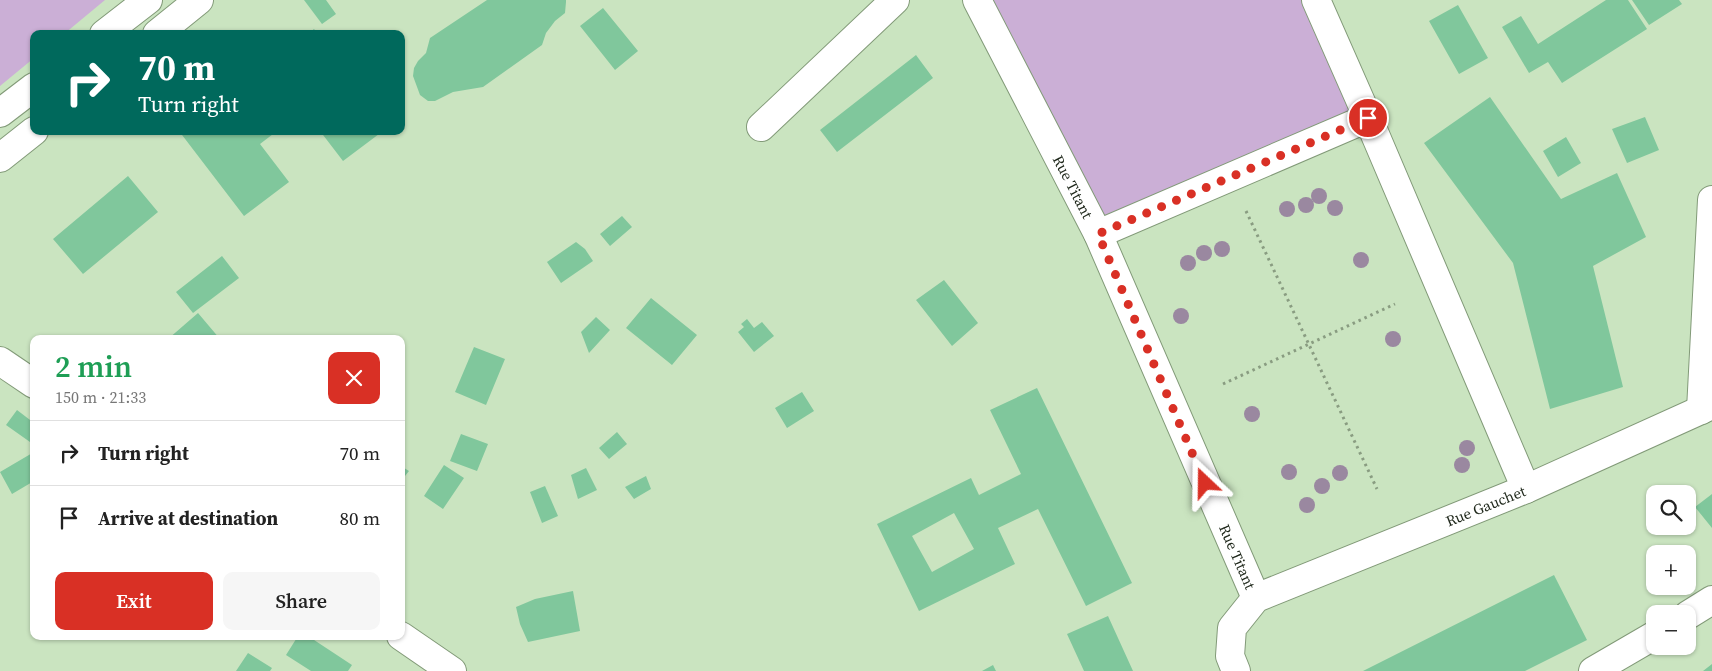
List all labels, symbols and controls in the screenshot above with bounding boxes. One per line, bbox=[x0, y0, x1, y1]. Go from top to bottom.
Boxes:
text: 70 m bbox=[138, 44, 215, 92]
icon: right bbox=[55, 50, 120, 115]
text: Turn right bbox=[138, 89, 239, 119]
pin bbox=[1347, 97, 1389, 139]
icon: arrive bbox=[1354, 104, 1382, 132]
street label: Rue Titant bbox=[1048, 151, 1099, 222]
text: 2 min bbox=[55, 346, 132, 387]
button: close bbox=[328, 352, 380, 404]
text: 150 m · 21:33 bbox=[55, 386, 146, 408]
icon: right bbox=[55, 439, 83, 467]
text: Turn right bbox=[98, 440, 189, 466]
text: 70 m bbox=[339, 440, 380, 466]
position arrow bbox=[1178, 456, 1230, 508]
street label: Rue Gauchet bbox=[1442, 480, 1529, 531]
map controls bbox=[1646, 485, 1696, 655]
button: search bbox=[1646, 485, 1696, 535]
icon: arrive bbox=[55, 504, 83, 532]
text: Arrive at destination bbox=[98, 505, 278, 531]
text: 80 m bbox=[339, 505, 380, 531]
street label: Rue Titant bbox=[1215, 521, 1261, 592]
button: + bbox=[1646, 545, 1696, 595]
button: Exit bbox=[55, 572, 213, 630]
button: Share bbox=[223, 572, 380, 630]
button: − bbox=[1646, 605, 1696, 655]

